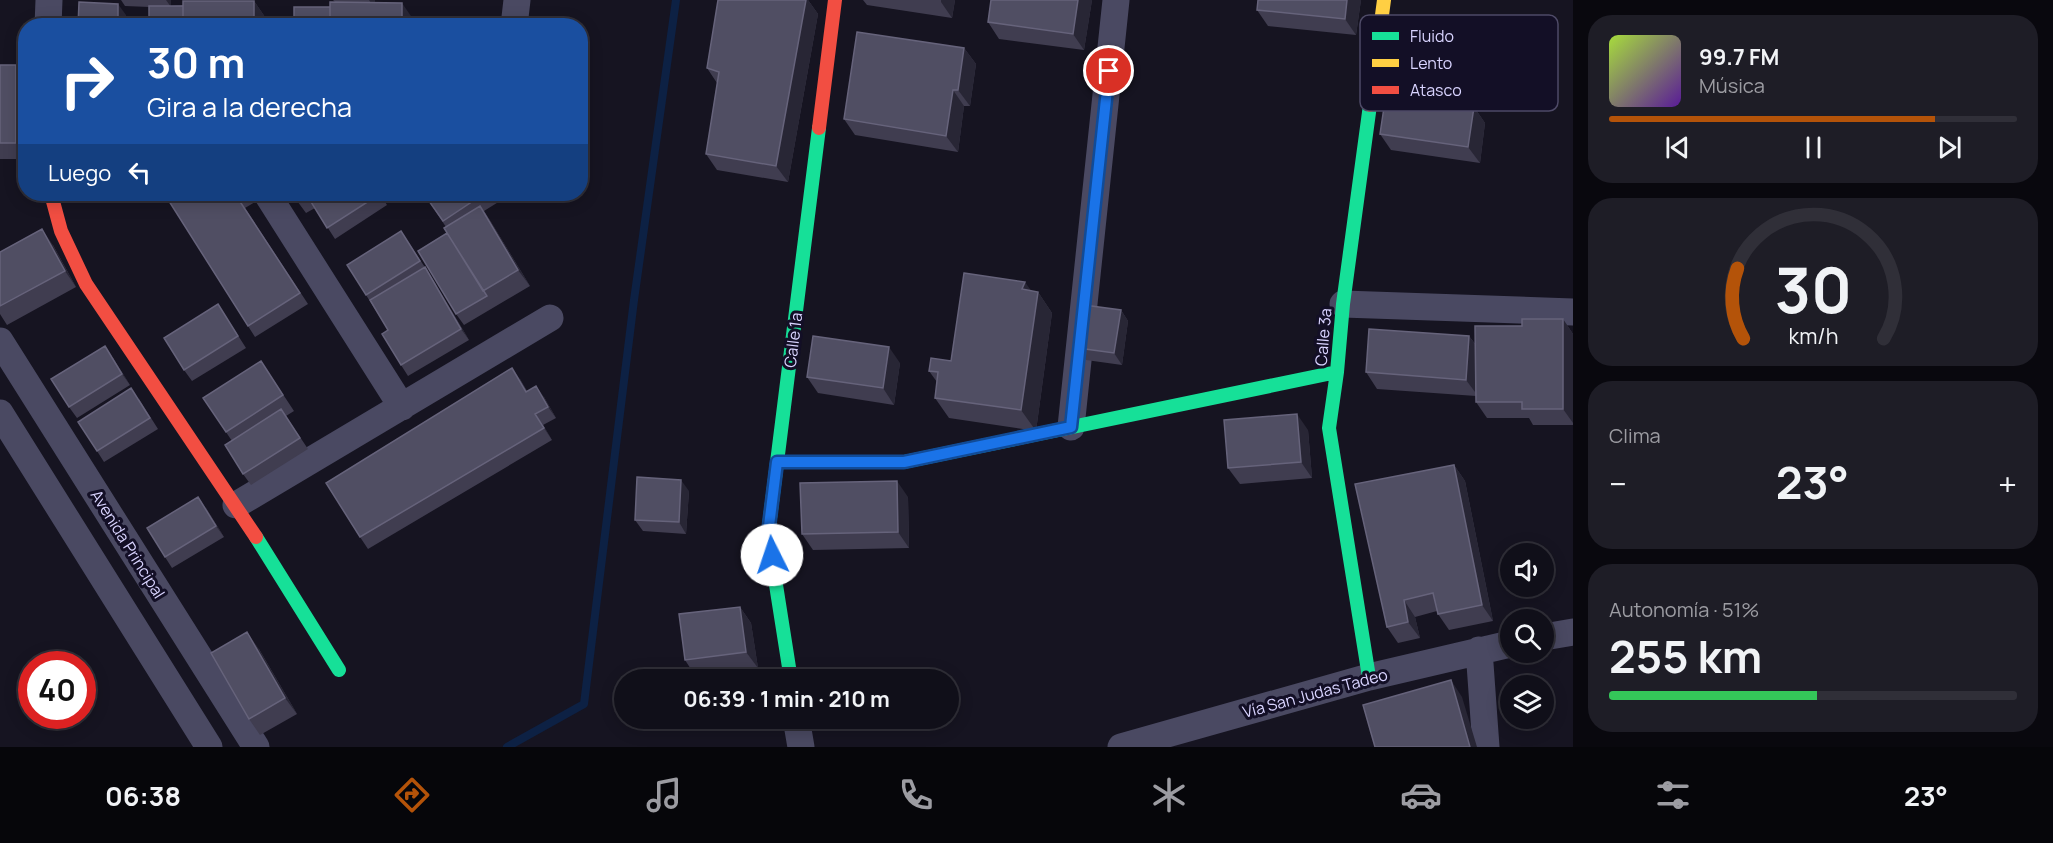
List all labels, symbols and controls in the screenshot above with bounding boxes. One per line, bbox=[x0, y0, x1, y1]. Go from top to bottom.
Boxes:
legend bbox=[1360, 15, 1558, 111]
text: Fluido bbox=[1410, 25, 1454, 47]
text: 30 m bbox=[147, 33, 245, 91]
icon: right bbox=[48, 42, 126, 120]
text: 99.7 FM bbox=[1699, 42, 1779, 72]
pin bbox=[1083, 45, 1134, 96]
text: Lento bbox=[1410, 52, 1452, 74]
icon: arrive bbox=[1092, 54, 1125, 87]
text: Música bbox=[1699, 72, 1765, 99]
text: Atasco bbox=[1410, 79, 1462, 101]
text: Gira a la derecha bbox=[147, 88, 352, 125]
icon: previous bbox=[1661, 131, 1694, 164]
icon: pause bbox=[1797, 131, 1830, 164]
icon: next bbox=[1933, 131, 1966, 164]
icon: left bbox=[123, 156, 156, 189]
text: Luego bbox=[48, 158, 111, 188]
text: 30 bbox=[1774, 246, 1852, 332]
street label: Calle 3a bbox=[1310, 307, 1336, 367]
street label: Calle 1a bbox=[779, 311, 807, 369]
text: km/h bbox=[1788, 321, 1838, 350]
text: Clima bbox=[1609, 422, 1661, 449]
text: 23° bbox=[1776, 451, 1849, 513]
text: − bbox=[1609, 461, 1627, 506]
text: + bbox=[1998, 461, 2017, 506]
street label: Avenida Principal bbox=[86, 485, 170, 603]
position arrow bbox=[740, 523, 804, 587]
map controls bbox=[1500, 543, 1554, 729]
button: sound bbox=[1500, 543, 1554, 597]
text: Autonomía · 51% bbox=[1609, 596, 1759, 623]
button: search bbox=[1500, 609, 1554, 663]
text: 255 km bbox=[1609, 625, 1762, 687]
speed limit sign: 40 bbox=[18, 651, 96, 729]
street label: Vía San Judas Tadeo bbox=[1240, 663, 1390, 723]
button: layers bbox=[1500, 675, 1554, 729]
text: 06:39 · 1 min · 210 m bbox=[683, 684, 890, 714]
icon: directions bbox=[391, 774, 433, 816]
icon: music bbox=[643, 774, 685, 816]
icon: phone bbox=[895, 774, 937, 816]
icon: climate bbox=[1148, 774, 1190, 816]
icon: car bbox=[1400, 774, 1442, 816]
icon: filters bbox=[1652, 774, 1694, 816]
text: 06:38 bbox=[105, 777, 181, 814]
text: 23° bbox=[1904, 777, 1948, 814]

